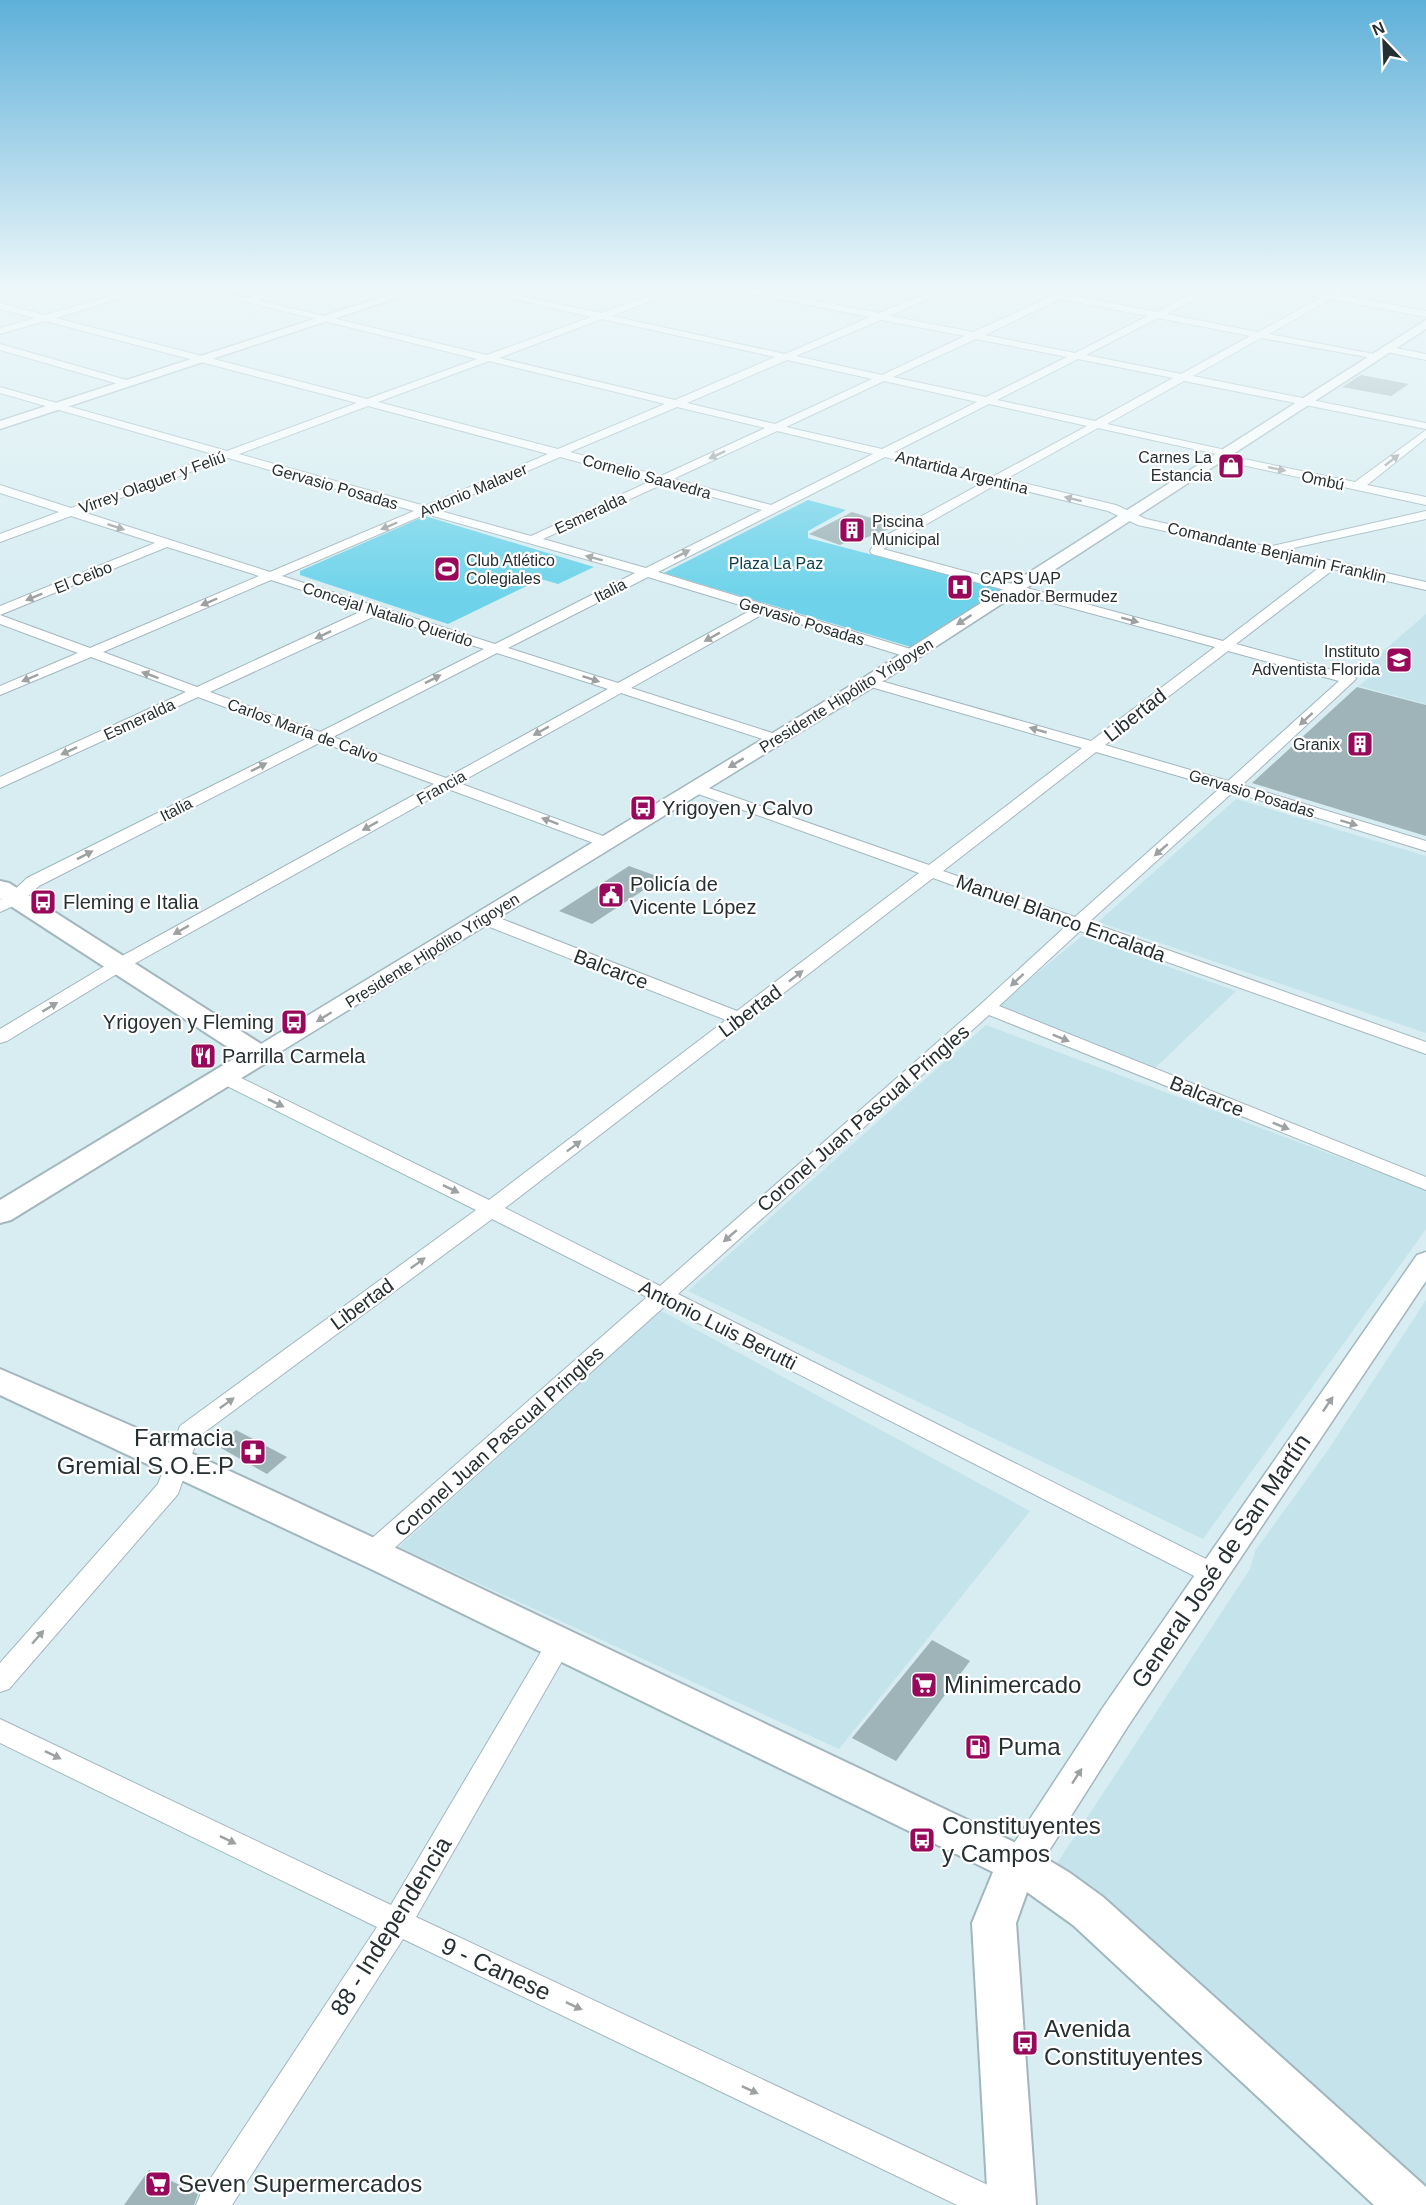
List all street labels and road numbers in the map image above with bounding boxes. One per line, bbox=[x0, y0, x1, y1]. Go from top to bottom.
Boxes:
street label: Virrey Olaguer y Feliú bbox=[77, 448, 228, 517]
street label: Antartida Argentina bbox=[894, 448, 1030, 497]
street label: Cornelio Saavedra bbox=[581, 451, 713, 502]
street label: Gervasio Posadas bbox=[270, 460, 400, 513]
street label: Antonio Malaver bbox=[417, 460, 530, 521]
street label: Ombú bbox=[1300, 468, 1346, 493]
street label: Esmeralda bbox=[552, 490, 629, 537]
street label: Comandante Benjamin Franklin bbox=[1166, 519, 1388, 586]
street label: El Ceibo bbox=[52, 558, 114, 597]
street label: Italia bbox=[591, 575, 629, 606]
street label: Concejal Natalio Querido bbox=[301, 579, 475, 650]
street label: Gervasio Posadas bbox=[737, 594, 867, 649]
street label: Presidente Hipólito Yrigoyen bbox=[756, 635, 936, 756]
street label: Libertad bbox=[1100, 684, 1170, 746]
street label: Carlos María de Calvo bbox=[225, 695, 381, 766]
street label: Esmeralda bbox=[101, 696, 178, 743]
street label: Gervasio Posadas bbox=[1187, 766, 1317, 821]
street label: Francia bbox=[414, 767, 469, 808]
street label: Italia bbox=[157, 794, 195, 825]
street label: Manuel Blanco Encalada bbox=[953, 870, 1170, 966]
street label: Presidente Hipólito Yrigoyen bbox=[342, 890, 522, 1011]
street label: Balcarce bbox=[571, 945, 651, 993]
street label: Libertad bbox=[715, 980, 785, 1042]
street label: Coronel Juan Pascual Pringles bbox=[753, 1020, 973, 1216]
street label: Balcarce bbox=[1167, 1071, 1247, 1121]
street label: Libertad bbox=[326, 1274, 398, 1334]
street label: Antonio Luis Berutti bbox=[636, 1276, 800, 1374]
street label: Coronel Juan Pascual Pringles bbox=[390, 1341, 608, 1541]
street label: General José de San Martín bbox=[1125, 1429, 1316, 1693]
street label: 88 - Independencia bbox=[325, 1831, 457, 2020]
street label: 9 - Canese bbox=[437, 1932, 555, 2006]

